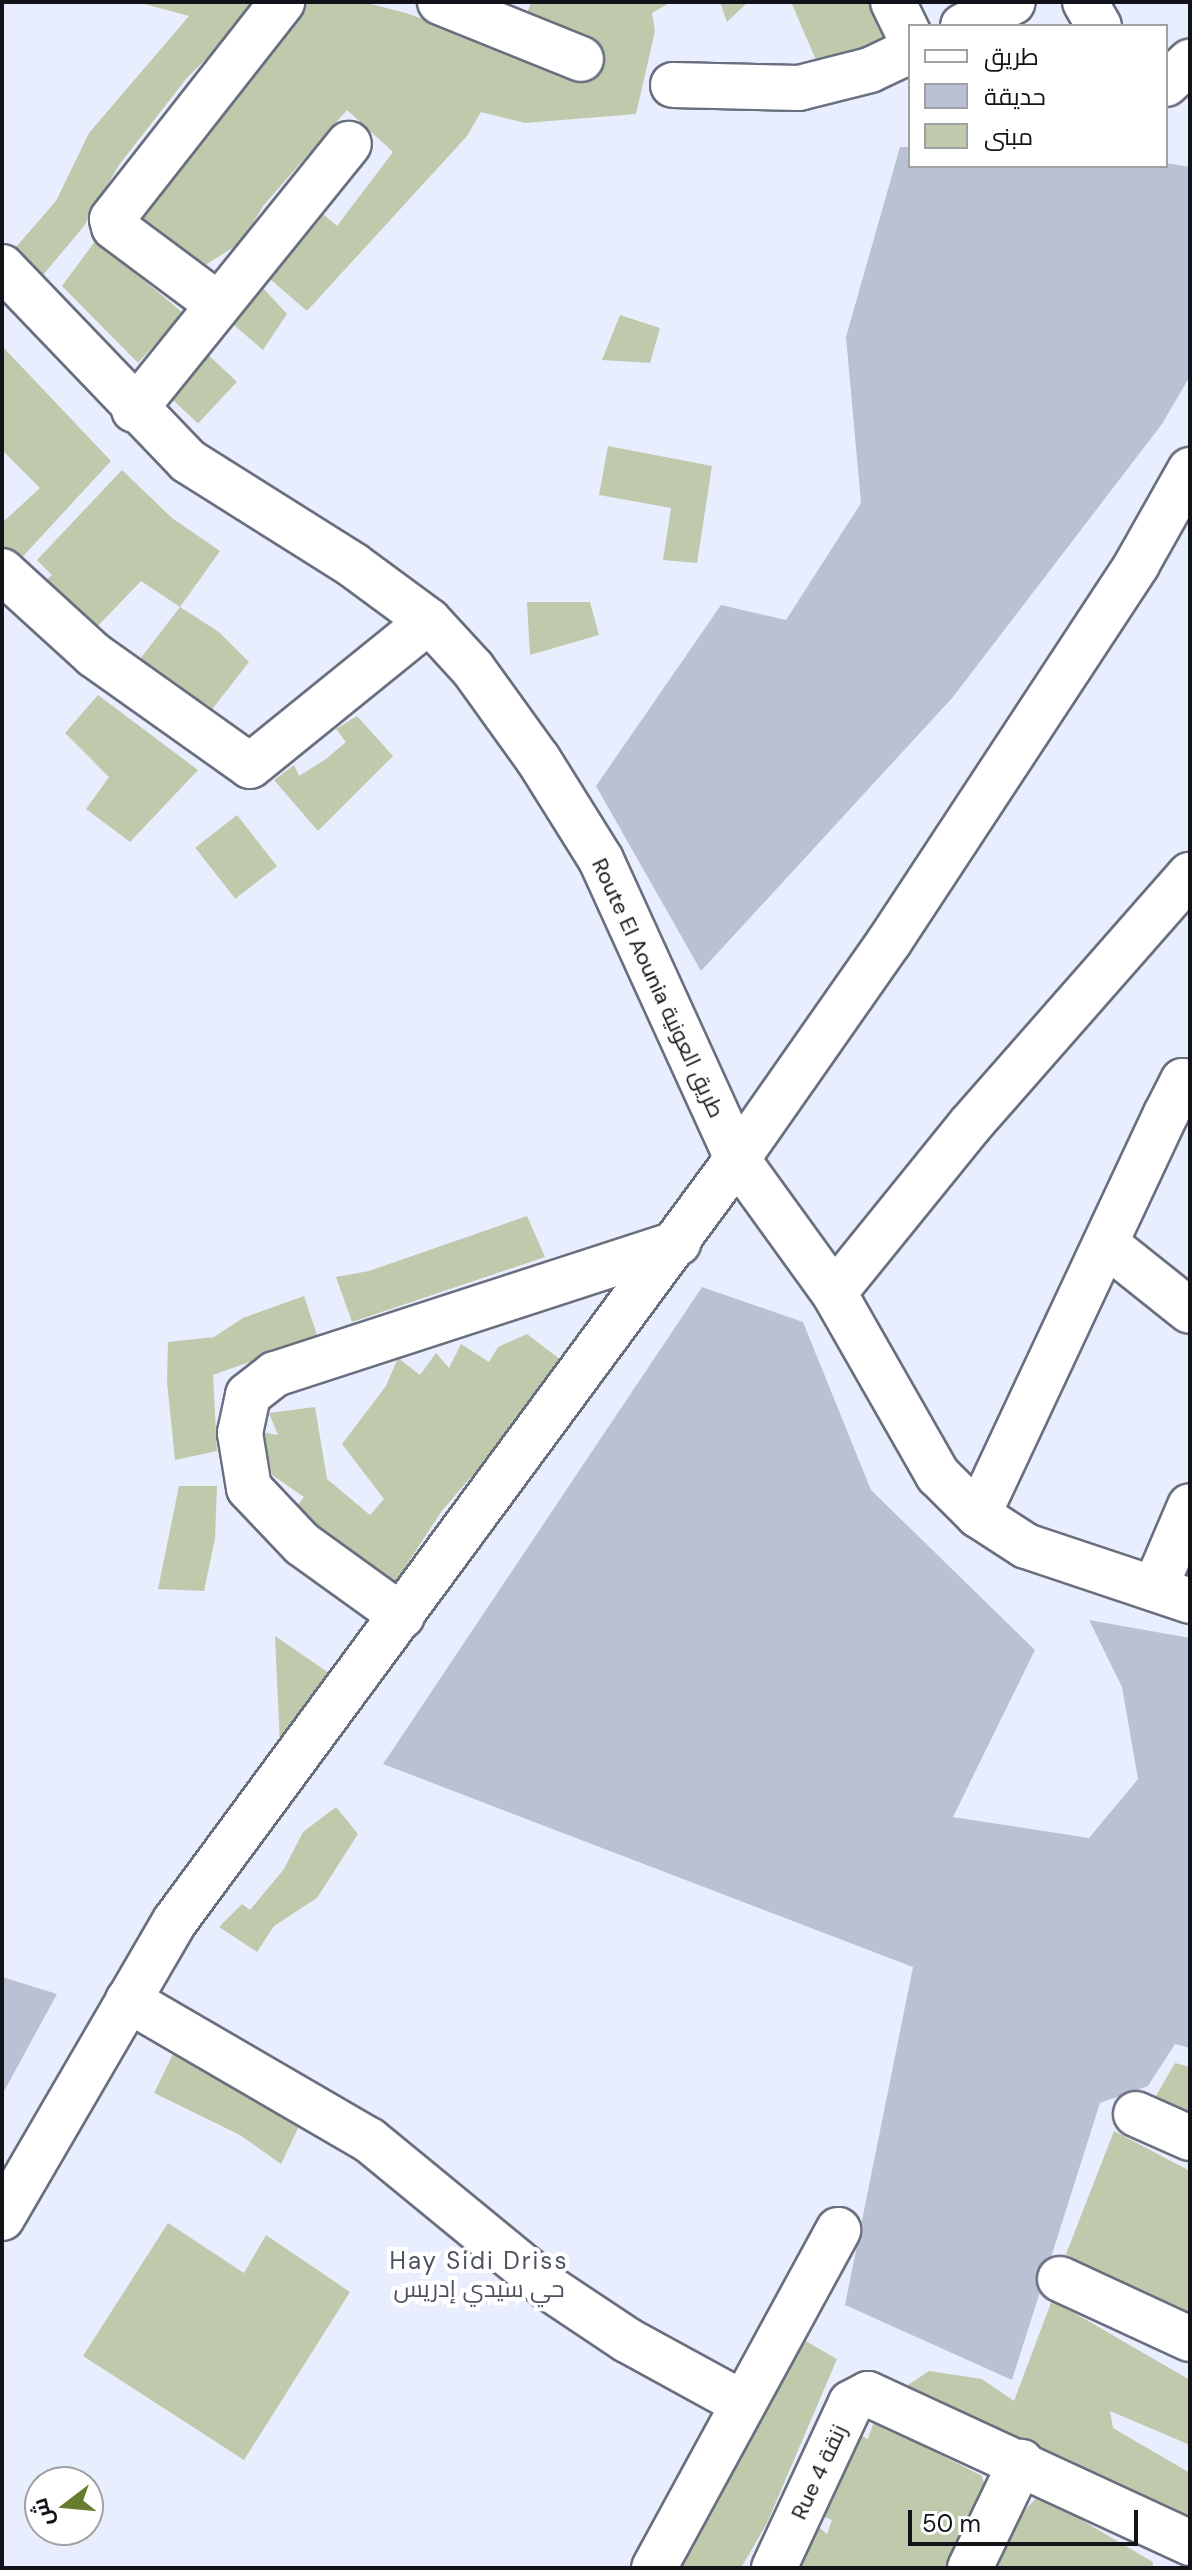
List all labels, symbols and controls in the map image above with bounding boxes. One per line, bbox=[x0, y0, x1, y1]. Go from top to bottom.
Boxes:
legend bbox=[908, 24, 1168, 168]
text: طريق bbox=[984, 41, 1039, 72]
text: حديقة bbox=[984, 81, 1046, 112]
text: مبنى bbox=[984, 121, 1033, 152]
street label: Route El Aounia طريق العونية bbox=[586, 854, 730, 1122]
district label: Hay Sidi Driss حي سيدي إدريس bbox=[390, 2247, 568, 2303]
street label: Rue 4 زنقة bbox=[786, 2420, 852, 2524]
north arrow bbox=[24, 2466, 104, 2546]
scale bar bbox=[912, 2494, 1142, 2544]
text: ش bbox=[25, 2495, 60, 2530]
text: 50 m bbox=[922, 2508, 981, 2539]

